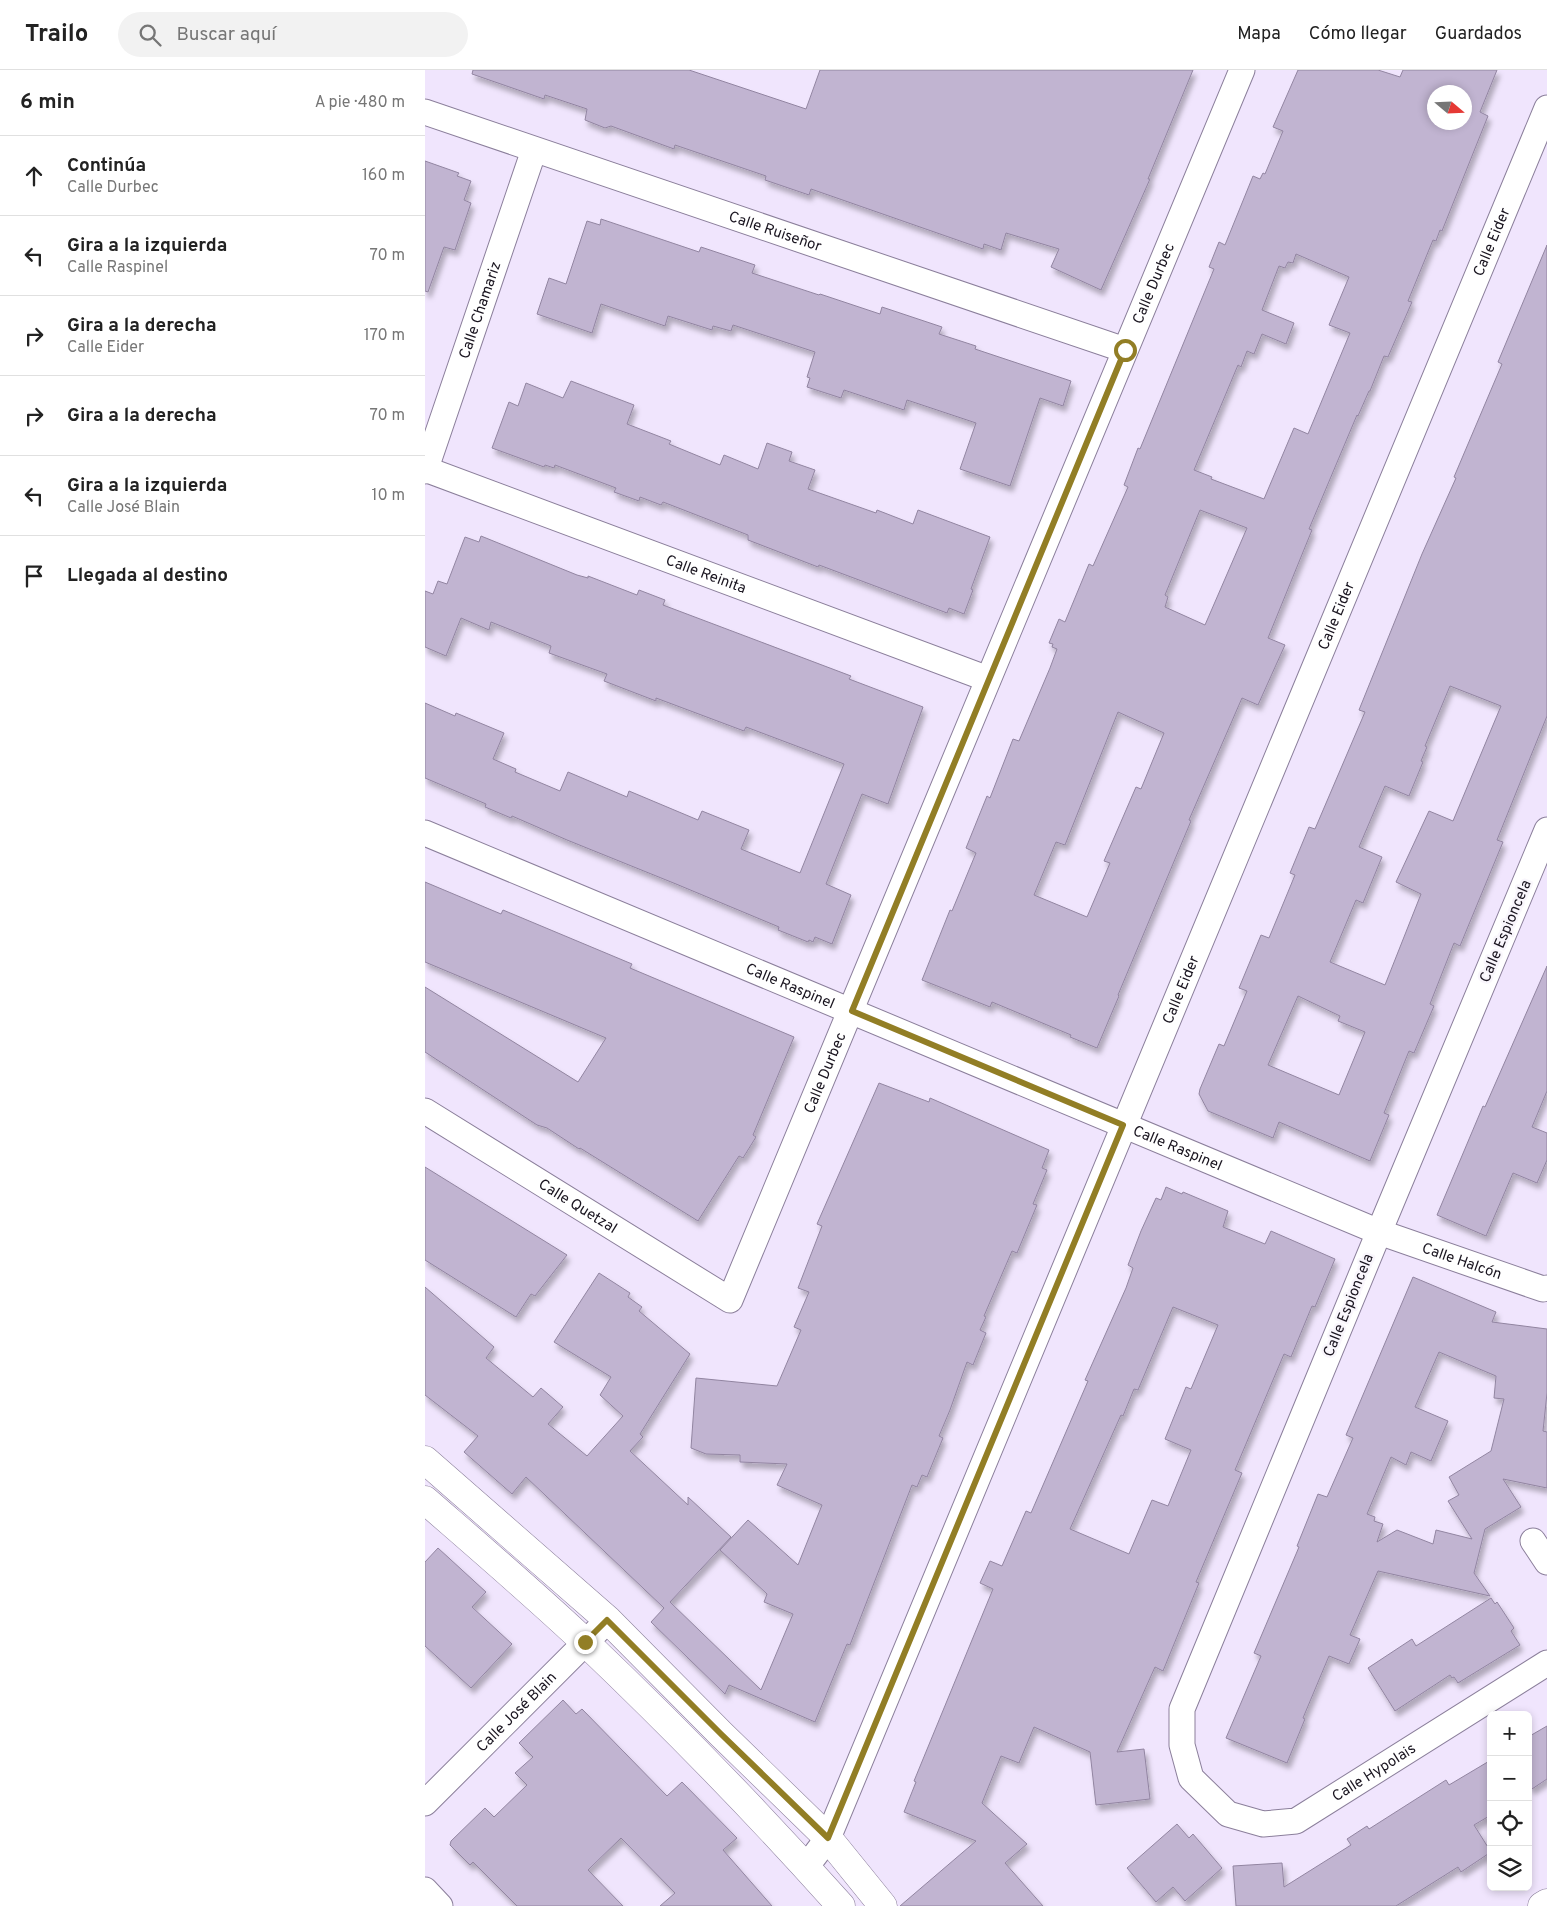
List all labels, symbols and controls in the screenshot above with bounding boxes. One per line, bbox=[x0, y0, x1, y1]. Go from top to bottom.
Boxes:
search box bbox=[118, 12, 468, 57]
text: Trailo bbox=[25, 20, 88, 50]
icon: search bbox=[136, 21, 164, 49]
text: Buscar aquí bbox=[176, 23, 276, 47]
text: Mapa bbox=[1237, 23, 1281, 46]
text: Cómo llegar bbox=[1309, 23, 1407, 46]
text: Guardados bbox=[1435, 23, 1522, 46]
north arrow bbox=[1427, 85, 1472, 130]
text: 6 min bbox=[20, 89, 75, 116]
text: A pie · 480 m bbox=[315, 93, 405, 113]
text: Continúa bbox=[67, 154, 146, 178]
icon: ahead bbox=[20, 162, 48, 190]
text: 160 m bbox=[362, 166, 405, 186]
text: Calle Durbec bbox=[67, 178, 159, 198]
street label: Calle Eider bbox=[1470, 205, 1516, 279]
street label: Calle Ruiseñor bbox=[726, 208, 824, 257]
text: Gira a la izquierda bbox=[67, 234, 227, 258]
street label: Calle Durbec bbox=[1129, 241, 1180, 327]
icon: left bbox=[20, 242, 48, 270]
text: 70 m bbox=[370, 246, 405, 266]
text: Calle Raspinel bbox=[67, 258, 168, 278]
street label: Calle Chamariz bbox=[456, 259, 506, 362]
text: Gira a la derecha bbox=[67, 314, 217, 338]
icon: right bbox=[20, 322, 48, 350]
text: 170 m bbox=[364, 326, 405, 346]
text: Calle Eider bbox=[67, 338, 144, 358]
route start bbox=[1114, 339, 1137, 362]
icon: right bbox=[20, 402, 48, 430]
text: Gira a la derecha bbox=[67, 404, 217, 428]
text: 70 m bbox=[370, 406, 405, 426]
text: Gira a la izquierda bbox=[67, 474, 227, 498]
icon: left bbox=[20, 482, 48, 510]
text: 10 m bbox=[371, 486, 405, 506]
text: Calle José Blain bbox=[67, 498, 180, 518]
street label: Calle Reinita bbox=[663, 552, 748, 599]
icon: arrive bbox=[20, 562, 48, 590]
text: Llegada al destino bbox=[67, 564, 228, 588]
street label: Calle Eider bbox=[1315, 579, 1360, 653]
street label: Calle Espioncela bbox=[1476, 877, 1537, 986]
street label: Calle Eider bbox=[1159, 953, 1205, 1027]
street label: Calle Raspinel bbox=[742, 960, 837, 1014]
street label: Calle Durbec bbox=[801, 1030, 851, 1117]
street label: Calle Raspinel bbox=[1130, 1122, 1225, 1176]
street label: Calle Quetzal bbox=[534, 1175, 620, 1239]
street label: Calle Halcón bbox=[1419, 1240, 1504, 1285]
street label: Calle Espioncela bbox=[1320, 1251, 1379, 1360]
route end bbox=[574, 1631, 597, 1654]
street label: Calle José Blain bbox=[473, 1669, 561, 1757]
map controls bbox=[1487, 1711, 1532, 1891]
button: + bbox=[1487, 1711, 1532, 1756]
street label: Calle Hypolais bbox=[1329, 1740, 1420, 1807]
button: − bbox=[1487, 1756, 1532, 1801]
button: locate bbox=[1487, 1801, 1532, 1846]
button: layers bbox=[1487, 1846, 1532, 1891]

